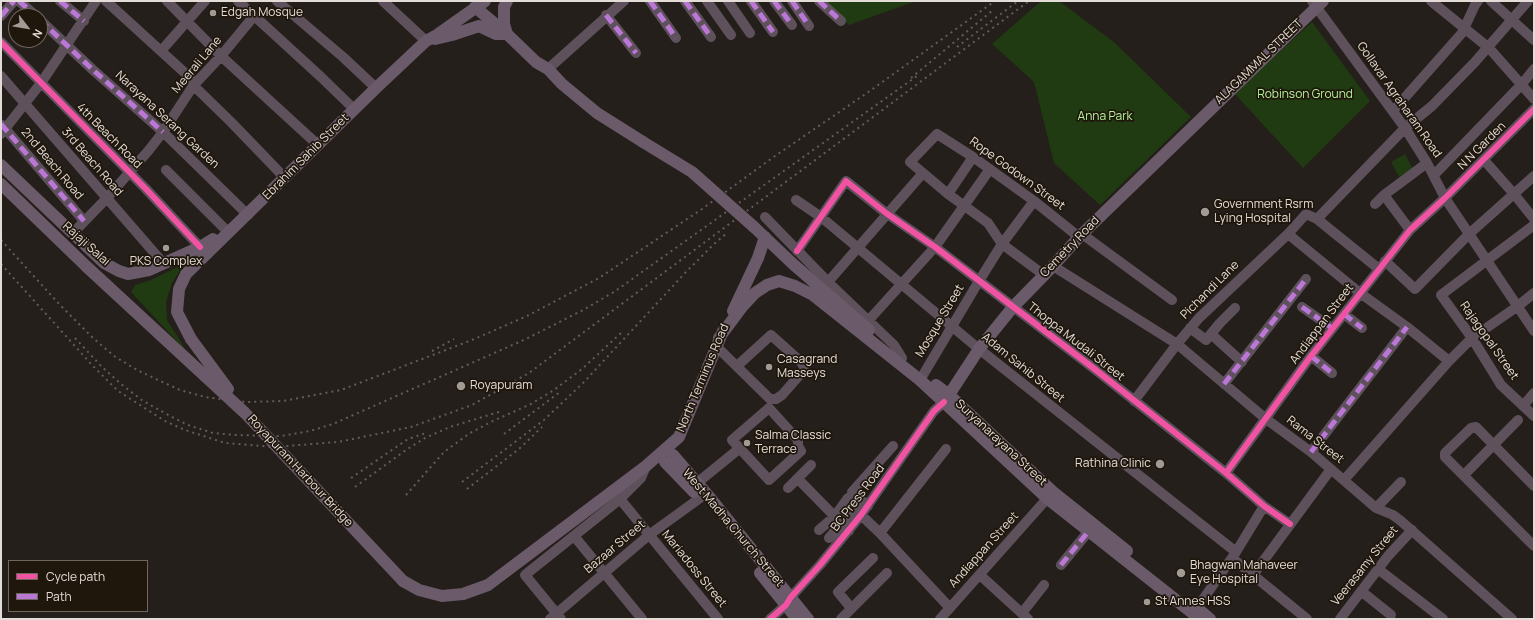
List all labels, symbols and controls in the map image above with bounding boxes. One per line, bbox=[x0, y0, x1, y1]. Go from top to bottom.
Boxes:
place label: Edgah Mosque bbox=[221, 6, 303, 20]
north arrow bbox=[8, 8, 48, 48]
marker: Edgah Mosque bbox=[208, 8, 218, 18]
street label: ALAGAMMAL STREET bbox=[1212, 16, 1306, 108]
text: N bbox=[29, 27, 46, 41]
street label: Meerali Lane bbox=[169, 34, 225, 96]
street label: Gollavar Agraharam Road bbox=[1354, 39, 1444, 161]
street label: Narayana Serang Garden bbox=[112, 68, 222, 172]
park label: Robinson Ground bbox=[1257, 88, 1353, 102]
street label: 4th Beach Road bbox=[73, 100, 145, 172]
park label: Anna Park bbox=[1078, 110, 1132, 124]
street label: Ebrahim Sahib Street bbox=[260, 111, 352, 203]
street label: N N Garden bbox=[1455, 119, 1509, 173]
street label: 2nd Beach Road bbox=[18, 125, 86, 203]
street label: 3rd Beach Road bbox=[58, 125, 126, 199]
street label: Rope Godown Street bbox=[966, 134, 1068, 214]
place label: Government Rsrm Lying Hospital bbox=[1214, 198, 1313, 226]
marker: Government Rsrm Lying Hospital bbox=[1199, 206, 1211, 218]
street label: Cemetry Road bbox=[1037, 214, 1103, 280]
street label: Rajaji Salai bbox=[59, 219, 113, 269]
marker: PKS Complex bbox=[161, 243, 171, 253]
place label: PKS Complex bbox=[130, 255, 202, 269]
street label: Pichandi Lane bbox=[1178, 258, 1242, 322]
street label: Andiappan Street bbox=[1287, 281, 1357, 367]
street label: Mosque Street bbox=[913, 282, 967, 360]
street label: Rajagopal Street bbox=[1457, 299, 1521, 383]
street label: Thoppa Mudali Street bbox=[1025, 300, 1127, 384]
street label: North Terminus Road bbox=[674, 322, 732, 434]
street label: Adam Sahib Street bbox=[979, 330, 1067, 406]
place label: Casagrand Masseys bbox=[777, 353, 837, 381]
marker: Casagrand Masseys bbox=[764, 362, 774, 372]
place label: Royapuram bbox=[470, 379, 532, 393]
marker: Royapuram bbox=[455, 380, 467, 392]
street label: Suryanarayana Street bbox=[952, 397, 1050, 489]
street label: Royapuram Harbour Bridge bbox=[244, 412, 356, 530]
street label: Rama Street bbox=[1283, 413, 1347, 467]
place label: Salma Classic Terrace bbox=[755, 429, 831, 457]
marker: Salma Classic Terrace bbox=[742, 438, 752, 448]
place label: Rathina Clinic bbox=[1075, 457, 1151, 471]
marker: Rathina Clinic bbox=[1154, 458, 1166, 470]
street label: BC Press Road bbox=[828, 462, 888, 534]
street label: West Madha Church Street bbox=[679, 466, 787, 590]
street label: Andiappan Street bbox=[946, 509, 1022, 591]
street label: Bazaar Street bbox=[582, 517, 648, 577]
street label: Veerasamy Street bbox=[1329, 523, 1401, 609]
street label: Mariadoss Street bbox=[659, 528, 729, 610]
place label: Bhagwan Mahaveer Eye Hospital bbox=[1190, 559, 1298, 587]
legend bbox=[8, 560, 148, 612]
marker: Bhagwan Mahaveer Eye Hospital bbox=[1175, 567, 1187, 579]
text: Cycle path bbox=[46, 568, 105, 585]
text: Path bbox=[46, 588, 72, 605]
place label: St Annes HSS bbox=[1155, 595, 1230, 609]
marker: St Annes HSS bbox=[1142, 597, 1152, 607]

